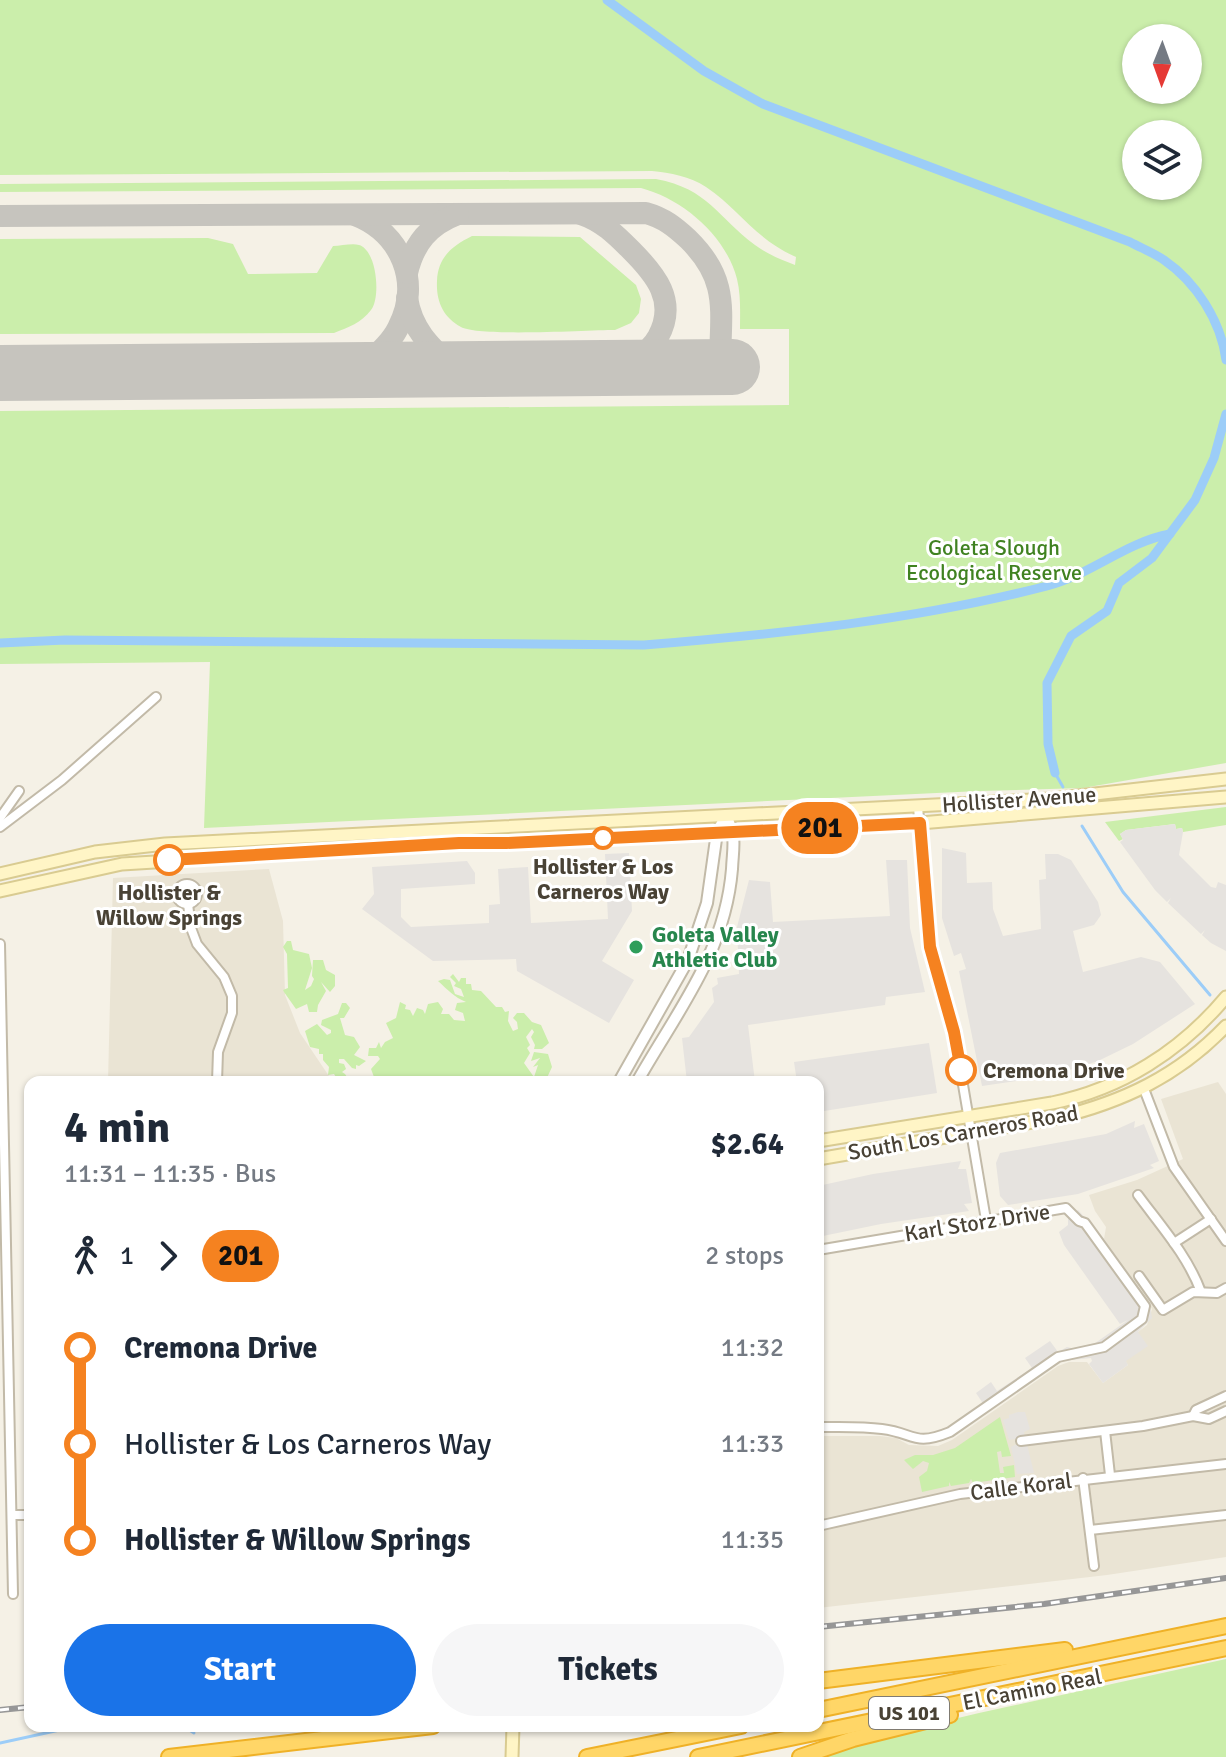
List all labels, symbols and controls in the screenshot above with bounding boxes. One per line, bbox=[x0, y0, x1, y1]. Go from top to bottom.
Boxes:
north arrow bbox=[1122, 24, 1202, 104]
map controls bbox=[1122, 24, 1202, 200]
button: layers bbox=[1122, 120, 1202, 200]
park label: Goleta Slough Ecological Reserve bbox=[906, 534, 1082, 586]
street label: Hollister Avenue bbox=[941, 781, 1097, 818]
line badge: 201 bbox=[774, 802, 866, 854]
text: 201 bbox=[797, 811, 843, 845]
marker: Hollister & Los Carneros Way bbox=[592, 827, 614, 849]
marker: Hollister & Willow Springs bbox=[154, 845, 184, 875]
place label: Hollister & Los Carneros Way bbox=[533, 853, 674, 905]
place label: Hollister & Willow Springs bbox=[96, 879, 242, 931]
place label: Goleta Valley Athletic Club bbox=[652, 921, 779, 973]
marker: Goleta Valley Athletic Club bbox=[627, 938, 645, 956]
marker: Cremona Drive bbox=[946, 1055, 976, 1085]
place label: Cremona Drive bbox=[983, 1057, 1125, 1084]
street label: South Los Carneros Road bbox=[846, 1099, 1080, 1166]
text: 4 min bbox=[64, 1101, 170, 1155]
text: $2.64 bbox=[711, 1126, 784, 1163]
text: 11:31 – 11:35 · Bus bbox=[64, 1158, 276, 1190]
street label: Karl Storz Drive bbox=[902, 1198, 1052, 1247]
icon: walk bbox=[64, 1234, 108, 1278]
icon: forward bbox=[146, 1234, 190, 1278]
text: 201 bbox=[218, 1239, 263, 1273]
text: 1 bbox=[120, 1240, 134, 1272]
text: 2 stops bbox=[705, 1240, 784, 1272]
text: Cremona Drive bbox=[124, 1330, 317, 1367]
text: 11:32 bbox=[721, 1332, 784, 1364]
text: Hollister & Los Carneros Way bbox=[124, 1426, 491, 1463]
text: 11:33 bbox=[721, 1428, 784, 1460]
street label: Calle Koral bbox=[969, 1467, 1073, 1506]
text: Hollister & Willow Springs bbox=[124, 1522, 471, 1559]
text: 11:35 bbox=[721, 1524, 784, 1556]
button: Start bbox=[64, 1624, 416, 1716]
button: Tickets bbox=[432, 1624, 784, 1716]
street label: El Camino Real bbox=[960, 1663, 1104, 1716]
road number: US 101 bbox=[869, 1697, 949, 1729]

